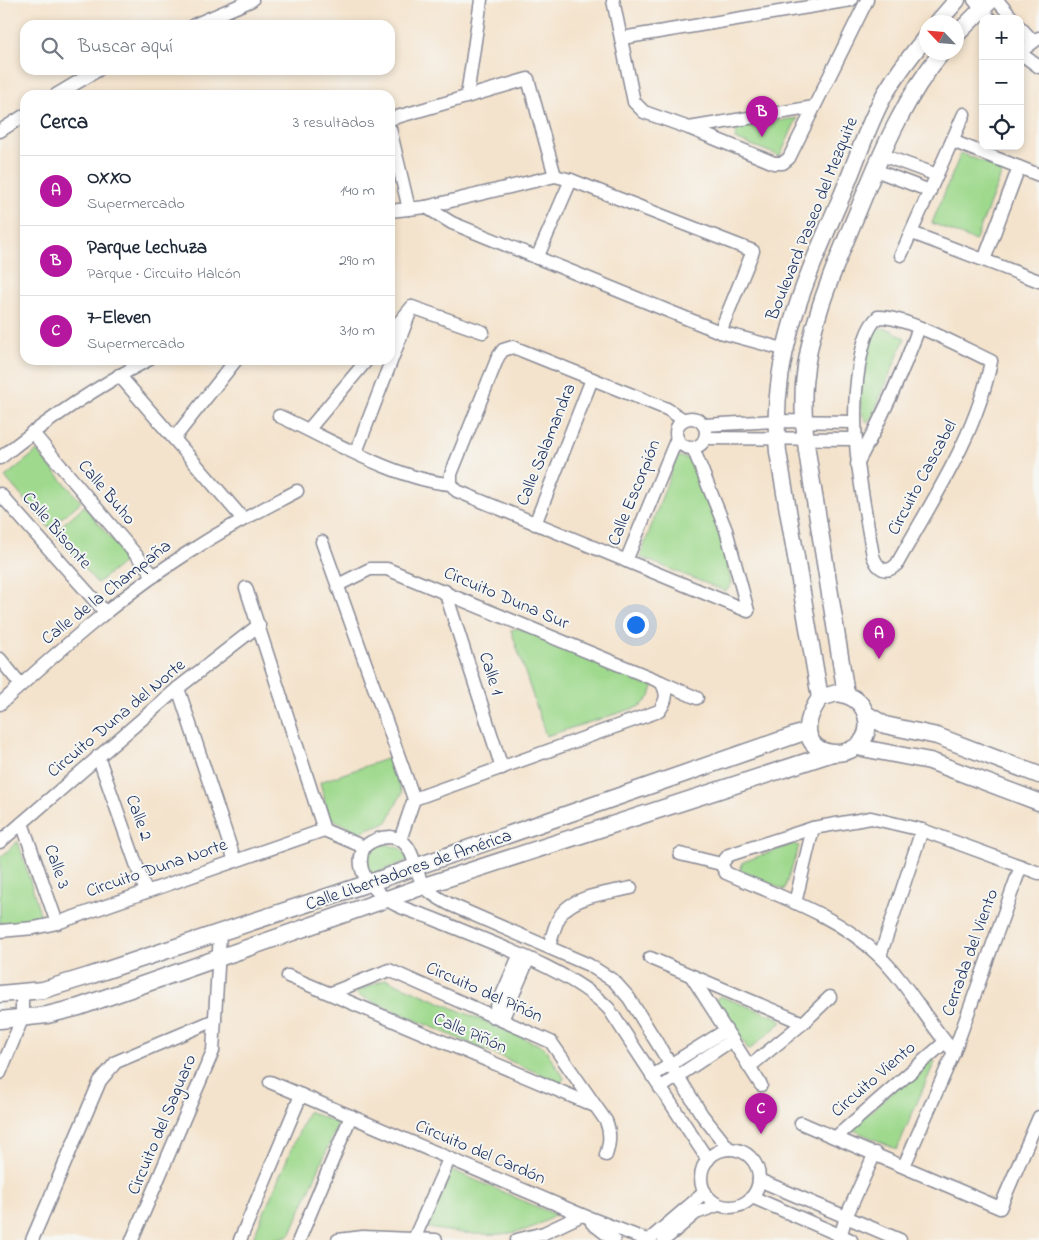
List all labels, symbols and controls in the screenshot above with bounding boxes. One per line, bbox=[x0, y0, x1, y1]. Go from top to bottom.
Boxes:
north arrow bbox=[919, 15, 964, 60]
map controls bbox=[979, 15, 1024, 150]
button: + bbox=[979, 15, 1024, 60]
search box bbox=[20, 20, 395, 75]
icon: search bbox=[38, 34, 66, 62]
text: Buscar aquí bbox=[78, 34, 173, 61]
button: − bbox=[979, 60, 1024, 105]
pin: B bbox=[746, 96, 778, 137]
button: locate bbox=[979, 105, 1024, 150]
text: Cerca bbox=[40, 108, 88, 138]
text: 3 resultados bbox=[293, 111, 375, 135]
street label: Boulevard Paseo del Mezquite bbox=[760, 113, 866, 325]
text: OXXO bbox=[87, 165, 132, 192]
text: A bbox=[51, 179, 61, 203]
text: 140 m bbox=[340, 179, 375, 203]
text: Supermercado bbox=[87, 192, 185, 216]
text: Parque Lechuza bbox=[87, 235, 207, 262]
text: B bbox=[51, 249, 61, 273]
text: 290 m bbox=[339, 249, 375, 273]
text: Parque · Circuito Halcón bbox=[87, 262, 241, 286]
text: 7-Eleven bbox=[87, 305, 151, 332]
text: C bbox=[52, 319, 60, 343]
text: 310 m bbox=[340, 319, 375, 343]
text: Supermercado bbox=[87, 332, 185, 356]
street label: Calle Salamandra bbox=[511, 380, 583, 510]
street label: Circuito Cascabel bbox=[882, 416, 964, 540]
street label: Calle Escorpión bbox=[602, 436, 668, 550]
street label: Calle Buho bbox=[71, 455, 141, 531]
street label: Calle Bisonte bbox=[15, 487, 98, 576]
street label: Calle de la Champaña bbox=[37, 534, 177, 652]
street label: Circuito Duna Sur bbox=[439, 561, 573, 637]
your location bbox=[623, 612, 649, 638]
pin: A bbox=[863, 618, 895, 659]
street label: Calle 1 bbox=[471, 649, 509, 699]
street label: Circuito Duna del Norte bbox=[42, 653, 193, 785]
street label: Calle 2 bbox=[118, 791, 158, 845]
street label: Calle Libertadores de América bbox=[303, 824, 515, 918]
street label: Circuito Duna Norte bbox=[83, 832, 232, 905]
street label: Calle 3 bbox=[36, 841, 76, 893]
street label: Cerrada del Viento bbox=[936, 886, 1006, 1020]
street label: Circuito del Piñón bbox=[421, 956, 547, 1030]
street label: Calle Piñón bbox=[429, 1007, 511, 1061]
street label: Circuito Viento bbox=[826, 1036, 922, 1124]
street label: Circuito del Saguaro bbox=[122, 1051, 205, 1200]
pin: C bbox=[745, 1093, 777, 1134]
street label: Circuito del Cardón bbox=[411, 1114, 549, 1192]

